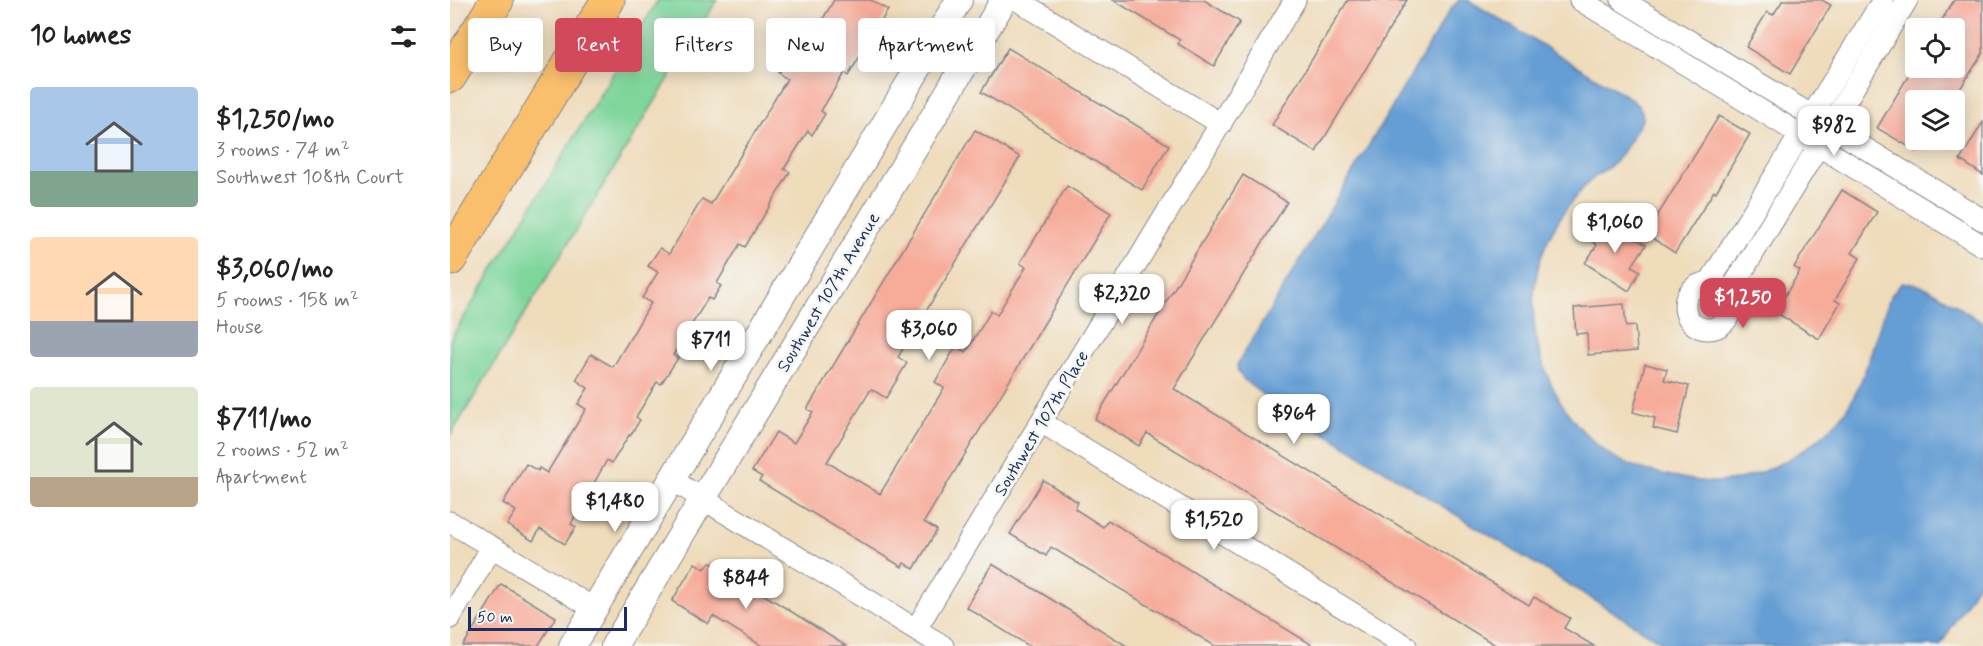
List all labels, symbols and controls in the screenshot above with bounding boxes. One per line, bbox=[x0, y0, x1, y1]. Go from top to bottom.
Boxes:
chip: Buy bbox=[468, 18, 543, 72]
chip: Rent bbox=[555, 18, 642, 72]
chip: Filters bbox=[654, 18, 754, 72]
chip: New bbox=[766, 18, 846, 72]
chip: Apartment bbox=[858, 18, 995, 72]
map controls bbox=[1905, 18, 1965, 150]
button: locate bbox=[1905, 18, 1965, 78]
text: 10 homes bbox=[30, 19, 131, 53]
icon: filters bbox=[387, 20, 420, 53]
button: layers bbox=[1905, 90, 1965, 150]
text: $1,250/mo bbox=[216, 103, 334, 137]
pin: $982 bbox=[1798, 106, 1870, 157]
icon: home bbox=[78, 111, 150, 183]
text: $982 bbox=[1812, 112, 1856, 139]
text: 3 rooms · 74 m² bbox=[216, 137, 350, 164]
text: Southwest 108th Court bbox=[216, 164, 404, 191]
pin: $1,060 bbox=[1566, 203, 1664, 254]
street label: Southwest 107th Avenue bbox=[772, 208, 886, 377]
text: $1,060 bbox=[1586, 209, 1644, 236]
text: $3,060/mo bbox=[216, 253, 333, 287]
icon: home bbox=[78, 261, 150, 333]
pin: $2,320 bbox=[1073, 274, 1171, 325]
pin: $1,250 bbox=[1694, 278, 1792, 329]
text: $2,320 bbox=[1093, 280, 1151, 307]
text: $1,250 bbox=[1714, 284, 1772, 311]
text: 5 rooms · 158 m² bbox=[216, 287, 359, 314]
pin: $3,060 bbox=[880, 310, 978, 361]
text: House bbox=[216, 314, 263, 341]
text: $3,060 bbox=[900, 316, 958, 343]
pin: $711 bbox=[675, 321, 747, 372]
text: $711 bbox=[691, 327, 731, 354]
street label: Southwest 107th Place bbox=[989, 346, 1095, 501]
pin: $964 bbox=[1258, 394, 1330, 445]
text: $964 bbox=[1272, 400, 1316, 427]
text: $711/mo bbox=[216, 403, 312, 437]
icon: home bbox=[78, 411, 150, 483]
text: 2 rooms · 52 m² bbox=[216, 437, 349, 464]
text: Apartment bbox=[216, 464, 307, 491]
pin: $1,480 bbox=[566, 482, 664, 533]
text: $1,480 bbox=[585, 488, 645, 515]
pin: $1,520 bbox=[1165, 500, 1263, 551]
text: $1,520 bbox=[1185, 506, 1243, 533]
pin: $844 bbox=[710, 559, 782, 610]
text: $844 bbox=[723, 565, 769, 592]
scale bar bbox=[468, 604, 627, 632]
text: 50 m bbox=[477, 607, 513, 628]

